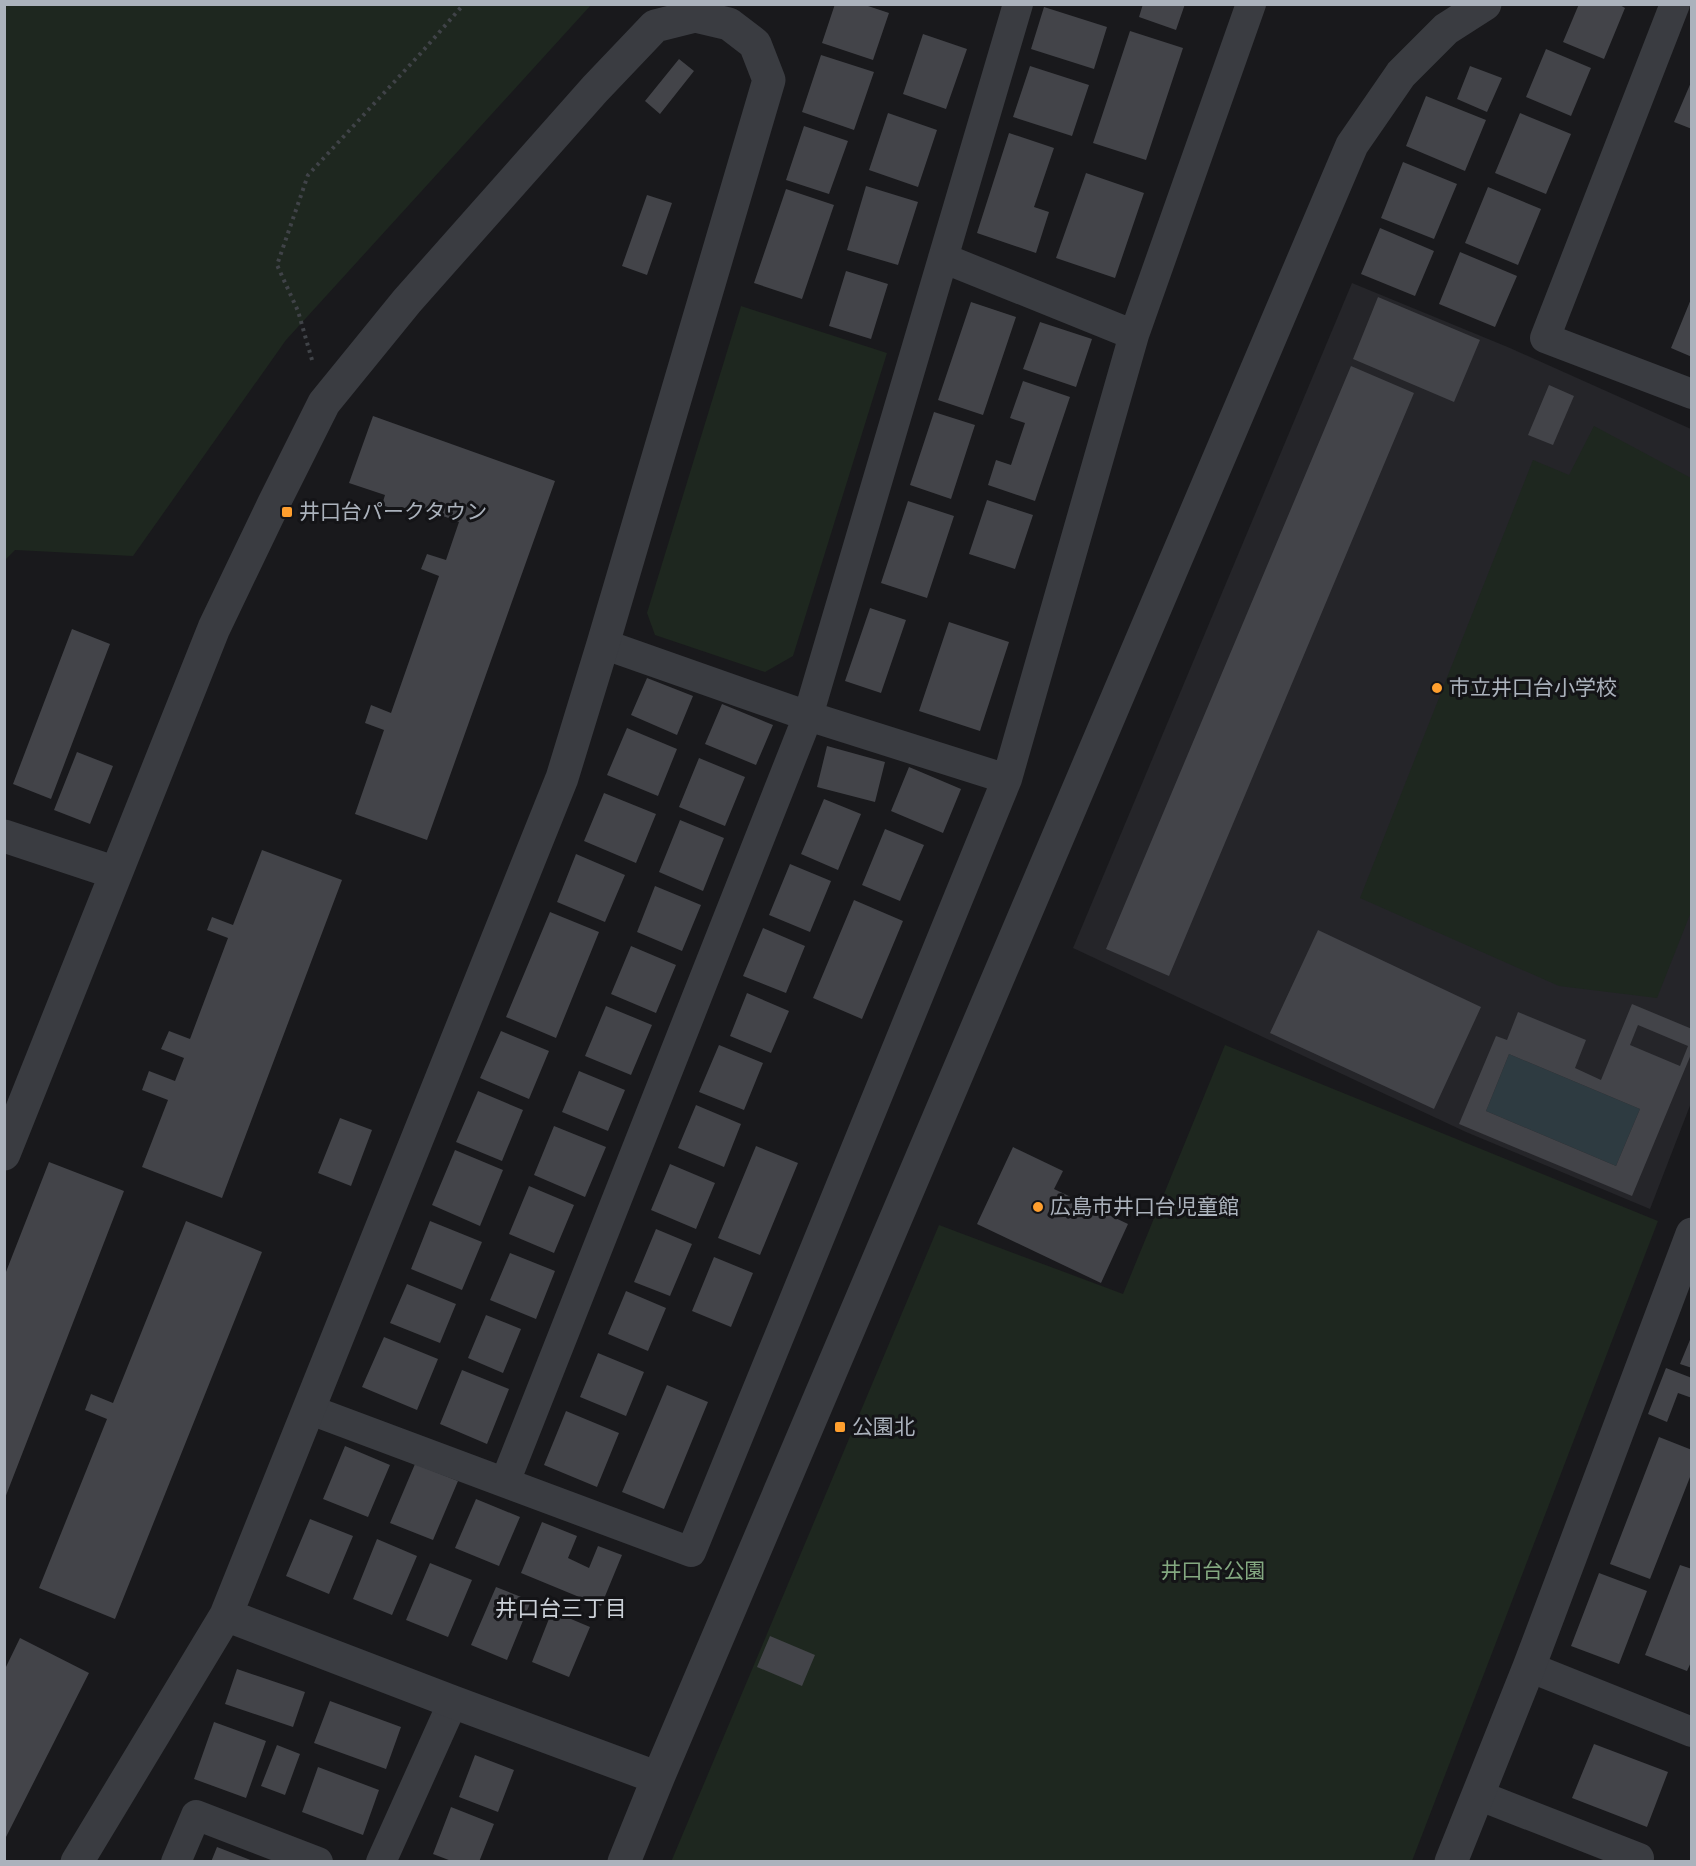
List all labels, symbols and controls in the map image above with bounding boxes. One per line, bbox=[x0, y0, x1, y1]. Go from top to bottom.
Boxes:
place label: 井口台パークタウン bbox=[299, 500, 487, 524]
marker: 井口台パークタウン bbox=[280, 505, 294, 519]
place label: 市立井口台小学校 bbox=[1449, 676, 1617, 700]
marker: 市立井口台小学校 bbox=[1430, 681, 1444, 695]
place label: 広島市井口台児童館 bbox=[1050, 1195, 1239, 1219]
marker: 広島市井口台児童館 bbox=[1031, 1200, 1045, 1214]
place label: 公園北 bbox=[852, 1415, 915, 1439]
marker: 公園北 bbox=[833, 1420, 847, 1434]
park label: 井口台公園 bbox=[1161, 1559, 1266, 1583]
district label: 井口台三丁目 bbox=[495, 1596, 627, 1621]

